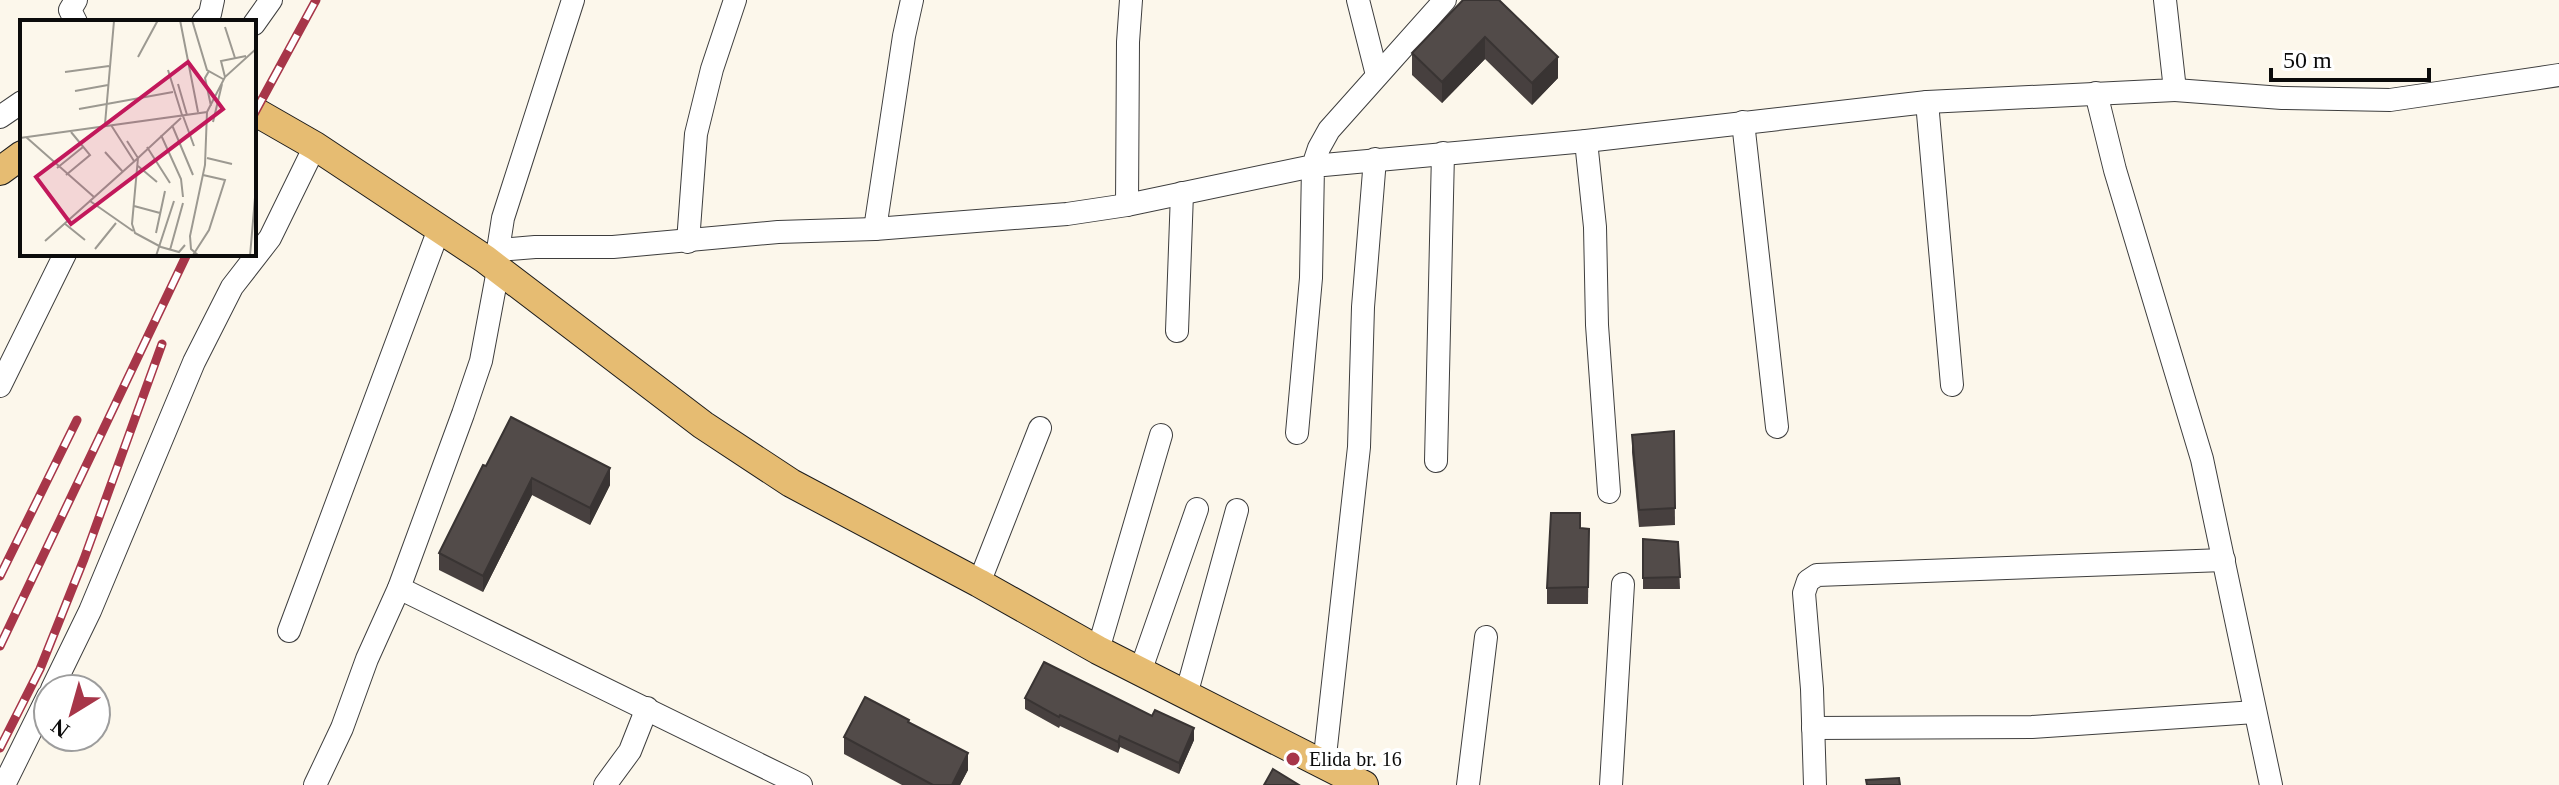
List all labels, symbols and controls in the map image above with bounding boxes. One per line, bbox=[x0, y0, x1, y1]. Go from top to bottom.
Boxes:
inset map bbox=[20, 20, 256, 256]
scale bar bbox=[2271, 32, 2429, 82]
text: 50 m bbox=[2283, 47, 2332, 73]
north arrow bbox=[32, 673, 112, 753]
text: N bbox=[46, 714, 74, 743]
place label: Elida br. 16 bbox=[1309, 748, 1402, 770]
marker: Elida br. 16 bbox=[1284, 750, 1302, 768]

